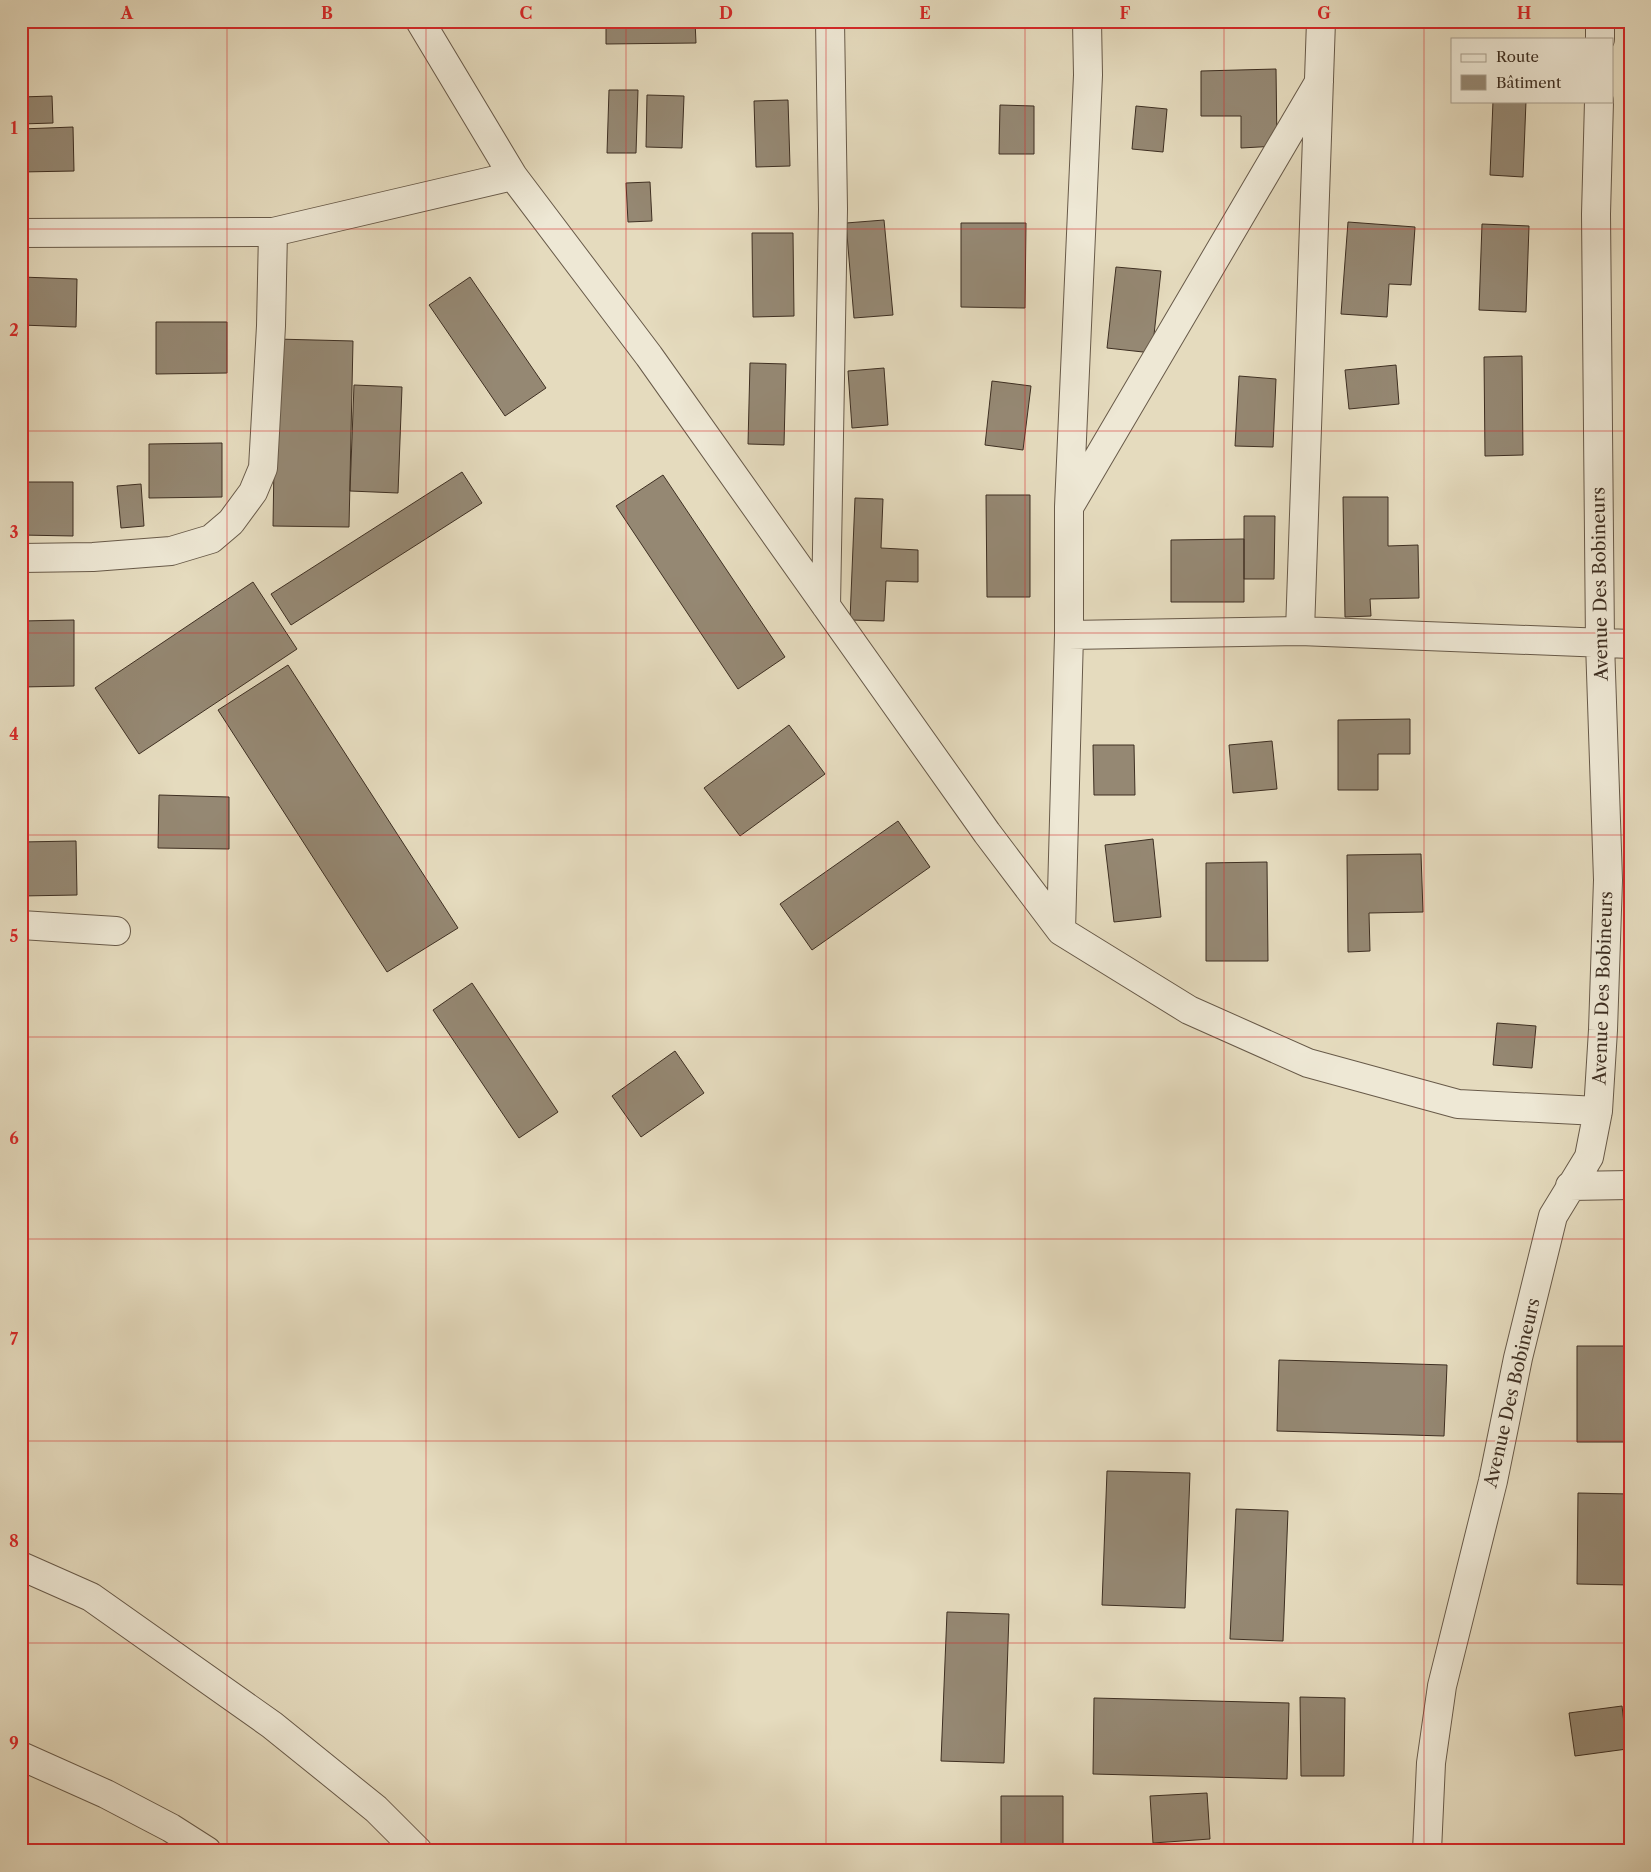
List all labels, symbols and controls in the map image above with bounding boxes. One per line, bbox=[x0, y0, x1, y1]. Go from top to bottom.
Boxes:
text: A bbox=[120, 3, 134, 23]
text: B bbox=[321, 3, 333, 23]
text: C bbox=[520, 3, 532, 23]
text: D bbox=[719, 3, 733, 23]
text: E bbox=[919, 3, 931, 23]
text: F bbox=[1120, 3, 1131, 23]
text: G bbox=[1317, 3, 1331, 23]
text: H bbox=[1517, 3, 1531, 23]
legend bbox=[1451, 38, 1614, 102]
text: Route bbox=[1496, 47, 1539, 66]
text: Bâtiment bbox=[1496, 73, 1562, 92]
text: 1 bbox=[10, 118, 18, 138]
text: 2 bbox=[9, 320, 19, 340]
street label: Avenue Des Bobineurs bbox=[1587, 487, 1613, 682]
text: 3 bbox=[9, 522, 19, 542]
text: 4 bbox=[9, 724, 19, 744]
street label: Avenue Des Bobineurs bbox=[1589, 891, 1617, 1086]
text: 5 bbox=[10, 926, 19, 946]
text: 6 bbox=[9, 1128, 19, 1148]
street label: Avenue Des Bobineurs bbox=[1479, 1296, 1545, 1491]
text: 7 bbox=[10, 1329, 19, 1349]
text: 8 bbox=[9, 1531, 19, 1551]
text: 9 bbox=[9, 1733, 19, 1753]

